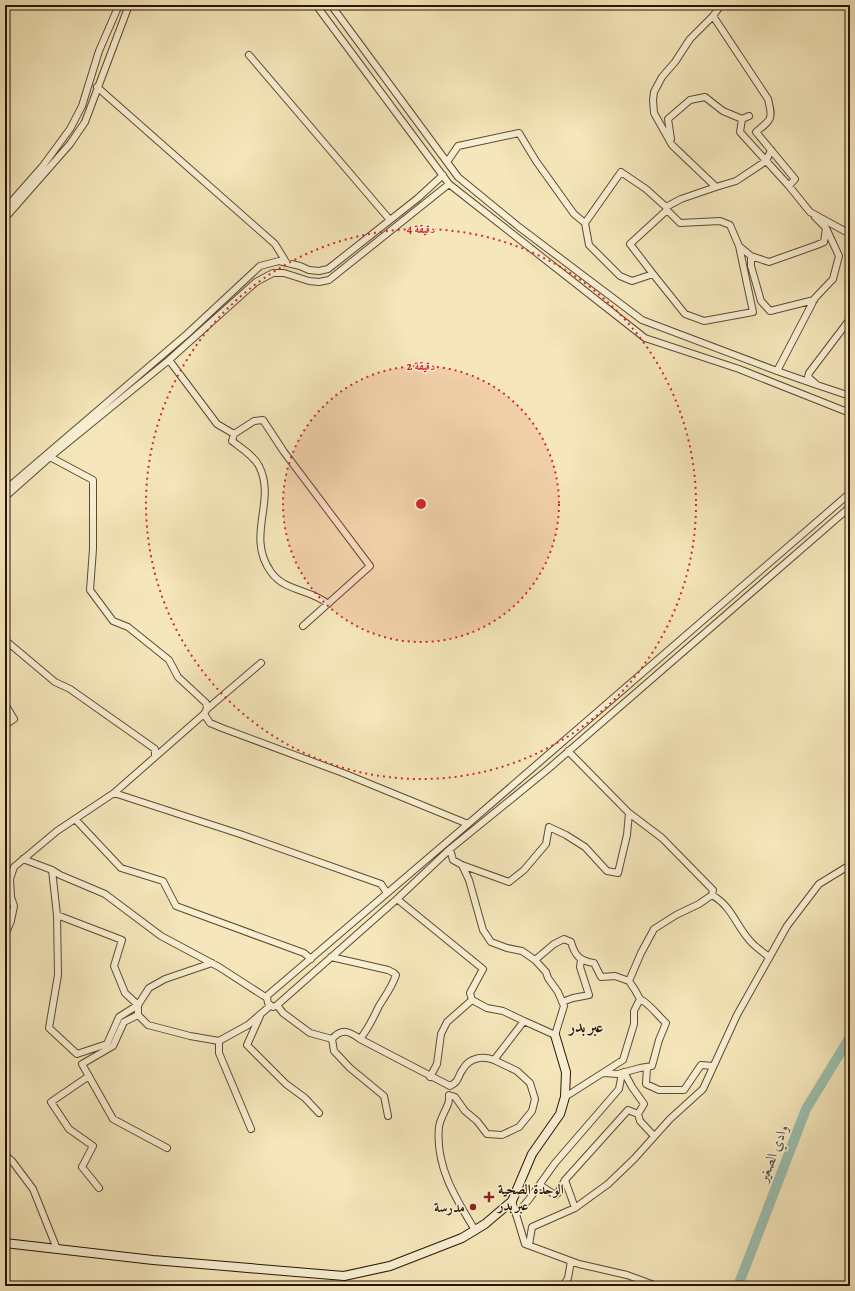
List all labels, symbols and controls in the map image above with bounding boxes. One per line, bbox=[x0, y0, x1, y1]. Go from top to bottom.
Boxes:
text: 4 دقيقة bbox=[407, 221, 435, 237]
text: 2 دقيقة bbox=[407, 358, 435, 374]
centre of rings bbox=[414, 497, 428, 511]
district label: عبر بدر bbox=[567, 1016, 603, 1038]
water label: وادي الصغير bbox=[752, 1121, 795, 1186]
place label: الوحدة الصحية عبر بدر bbox=[496, 1180, 564, 1215]
marker: الوحدة الصحية عبر بدر bbox=[483, 1191, 495, 1203]
place label: مدرسة bbox=[434, 1198, 465, 1217]
marker: مدرسة bbox=[468, 1202, 478, 1212]

